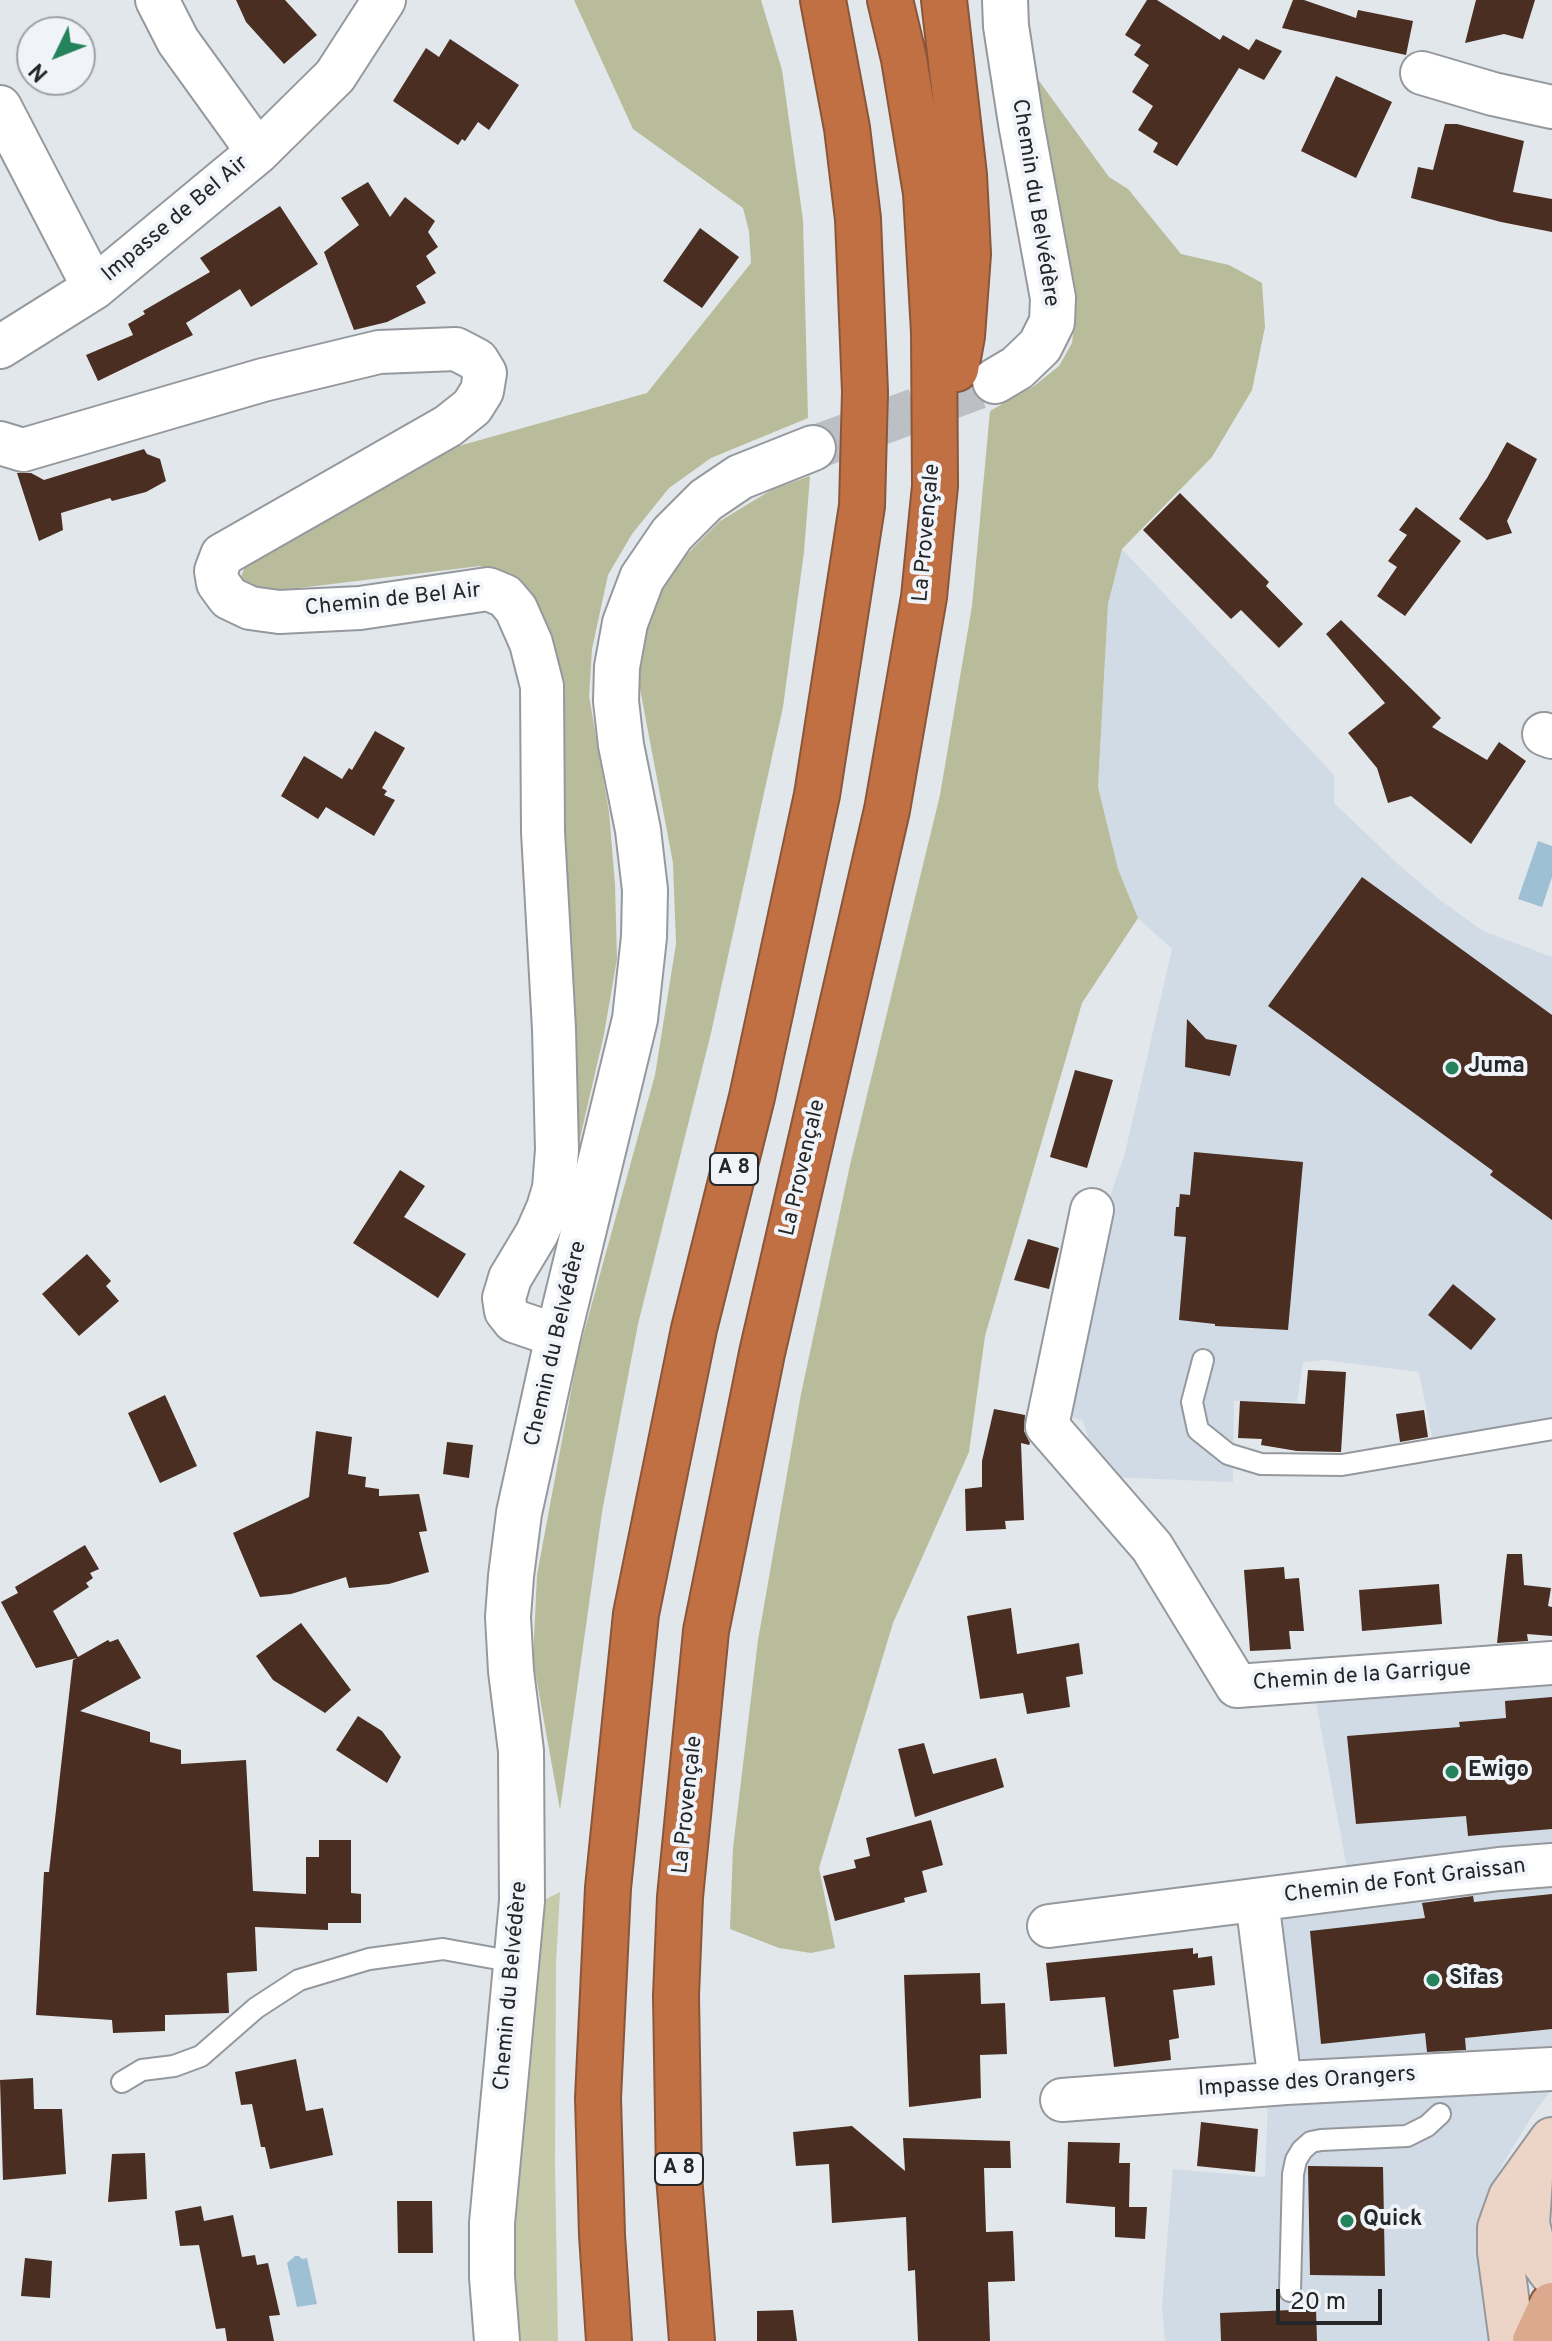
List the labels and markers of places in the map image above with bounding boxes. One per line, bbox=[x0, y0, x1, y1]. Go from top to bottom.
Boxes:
place label: Juma bbox=[1468, 1055, 1525, 1081]
marker: Juma bbox=[1443, 1059, 1461, 1077]
place label: Ewigo bbox=[1468, 1759, 1529, 1785]
marker: Ewigo bbox=[1443, 1763, 1461, 1781]
place label: Sifas bbox=[1449, 1967, 1500, 1993]
marker: Sifas bbox=[1424, 1971, 1442, 1989]
place label: Quick bbox=[1363, 2208, 1422, 2234]
marker: Quick bbox=[1338, 2212, 1356, 2230]

